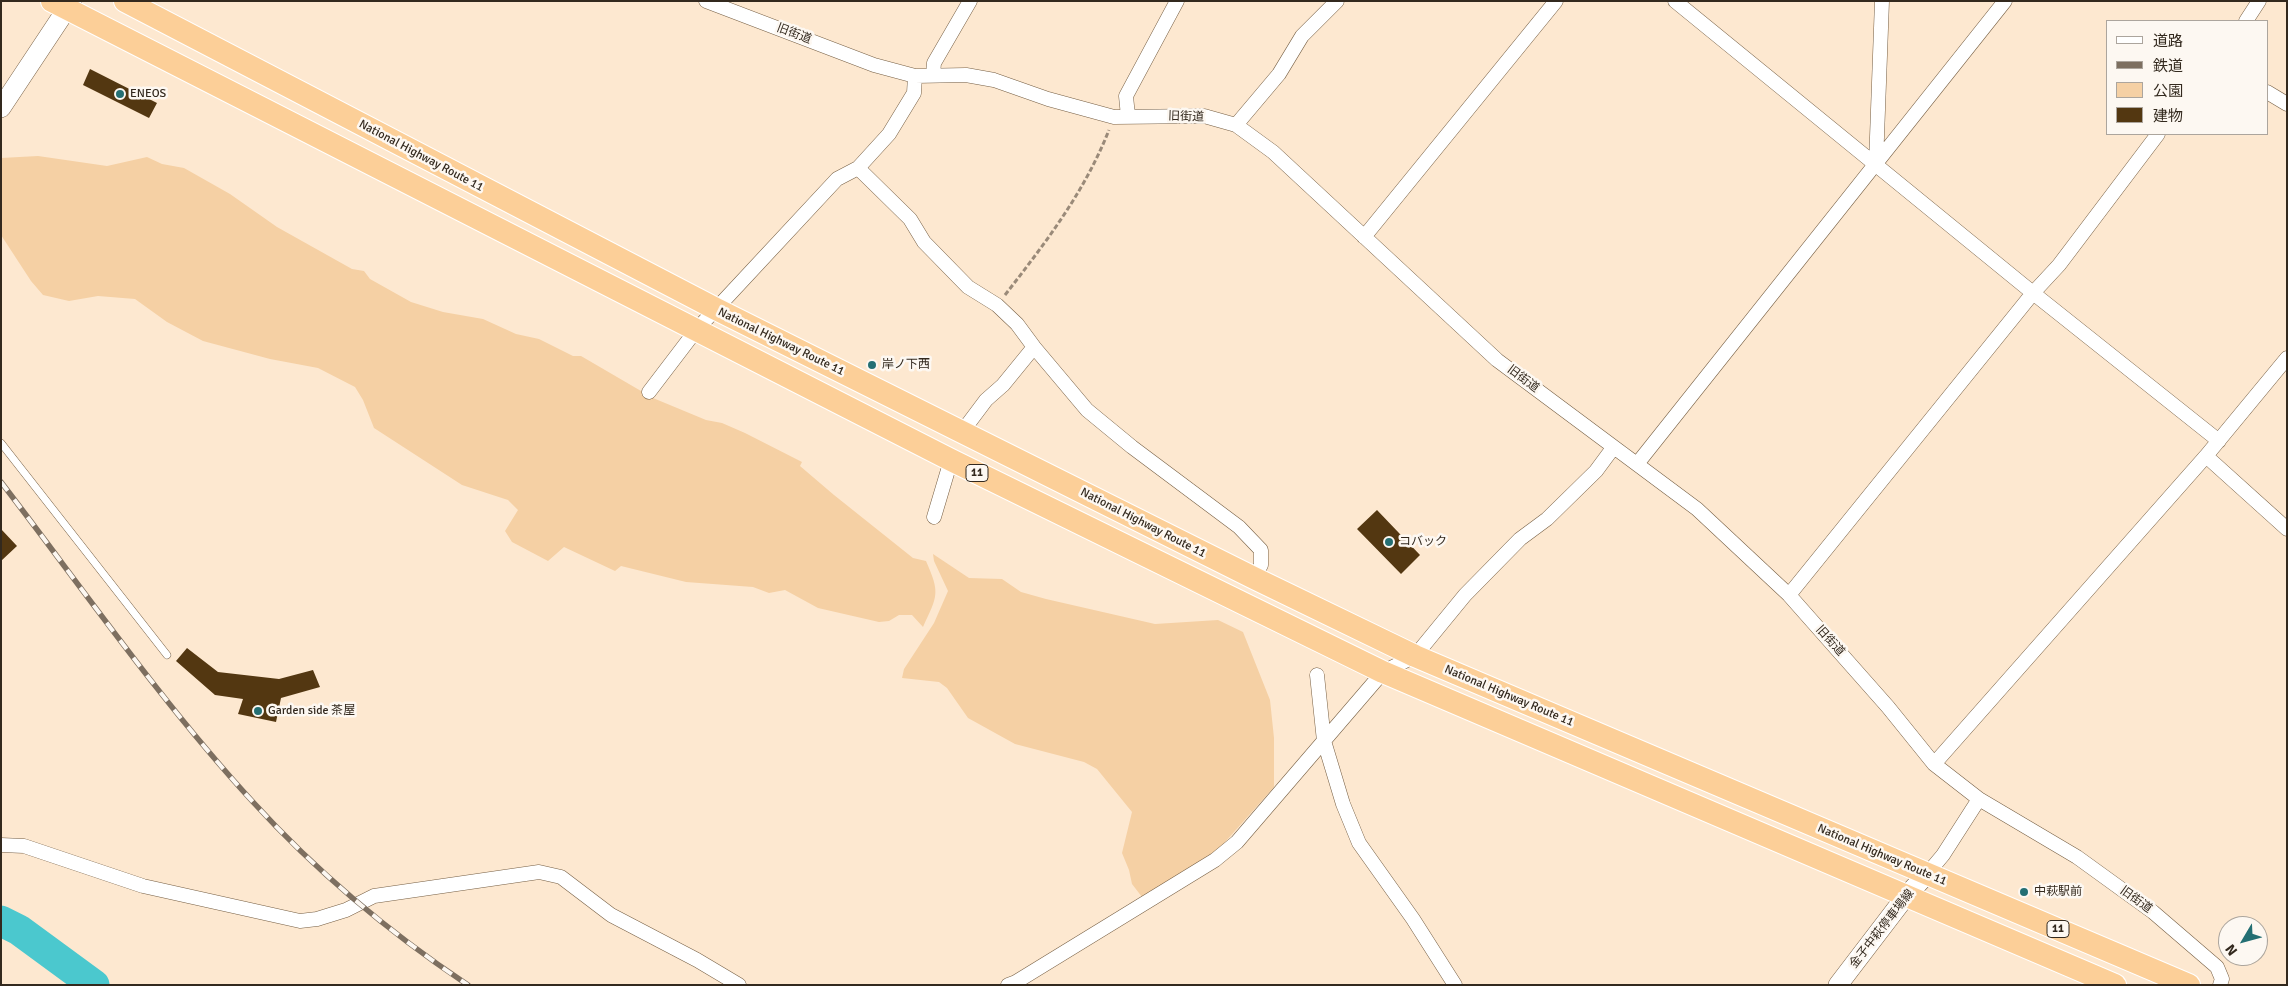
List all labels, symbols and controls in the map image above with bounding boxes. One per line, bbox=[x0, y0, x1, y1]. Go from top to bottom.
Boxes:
legend bbox=[2106, 20, 2268, 135]
street label: 旧街道 bbox=[775, 21, 813, 47]
text: 道路 bbox=[2153, 32, 2183, 50]
text: 鉄道 bbox=[2153, 57, 2183, 75]
text: 公園 bbox=[2153, 82, 2183, 100]
place label: ENEOS bbox=[130, 87, 166, 101]
marker: ENEOS bbox=[114, 88, 126, 100]
text: 建物 bbox=[2153, 107, 2183, 125]
street label: 旧街道 bbox=[1168, 109, 1204, 125]
street label: National Highway Route 11 bbox=[356, 117, 486, 195]
street label: National Highway Route 11 bbox=[715, 305, 847, 379]
place label: 岸ノ下西 bbox=[882, 358, 930, 372]
marker: 岸ノ下西 bbox=[866, 359, 878, 371]
street label: 旧街道 bbox=[1504, 362, 1542, 396]
road number: 11 bbox=[966, 464, 988, 482]
street label: National Highway Route 11 bbox=[1078, 485, 1208, 561]
place label: コバック bbox=[1399, 535, 1447, 549]
marker: コバック bbox=[1383, 536, 1395, 548]
street label: 旧街道 bbox=[1813, 623, 1847, 659]
street label: National Highway Route 11 bbox=[1442, 662, 1576, 730]
place label: Garden side 茶屋 bbox=[268, 704, 355, 718]
marker: Garden side 茶屋 bbox=[252, 705, 264, 717]
street label: National Highway Route 11 bbox=[1815, 821, 1949, 889]
street label: 旧街道 bbox=[2117, 884, 2155, 916]
place label: 中萩駅前 bbox=[2034, 885, 2082, 899]
marker: 中萩駅前 bbox=[2018, 886, 2030, 898]
street label: 金子中萩停車場線 bbox=[1847, 887, 1917, 971]
north arrow bbox=[2218, 916, 2268, 966]
road number: 11 bbox=[2047, 921, 2069, 938]
text: N bbox=[2222, 941, 2241, 959]

